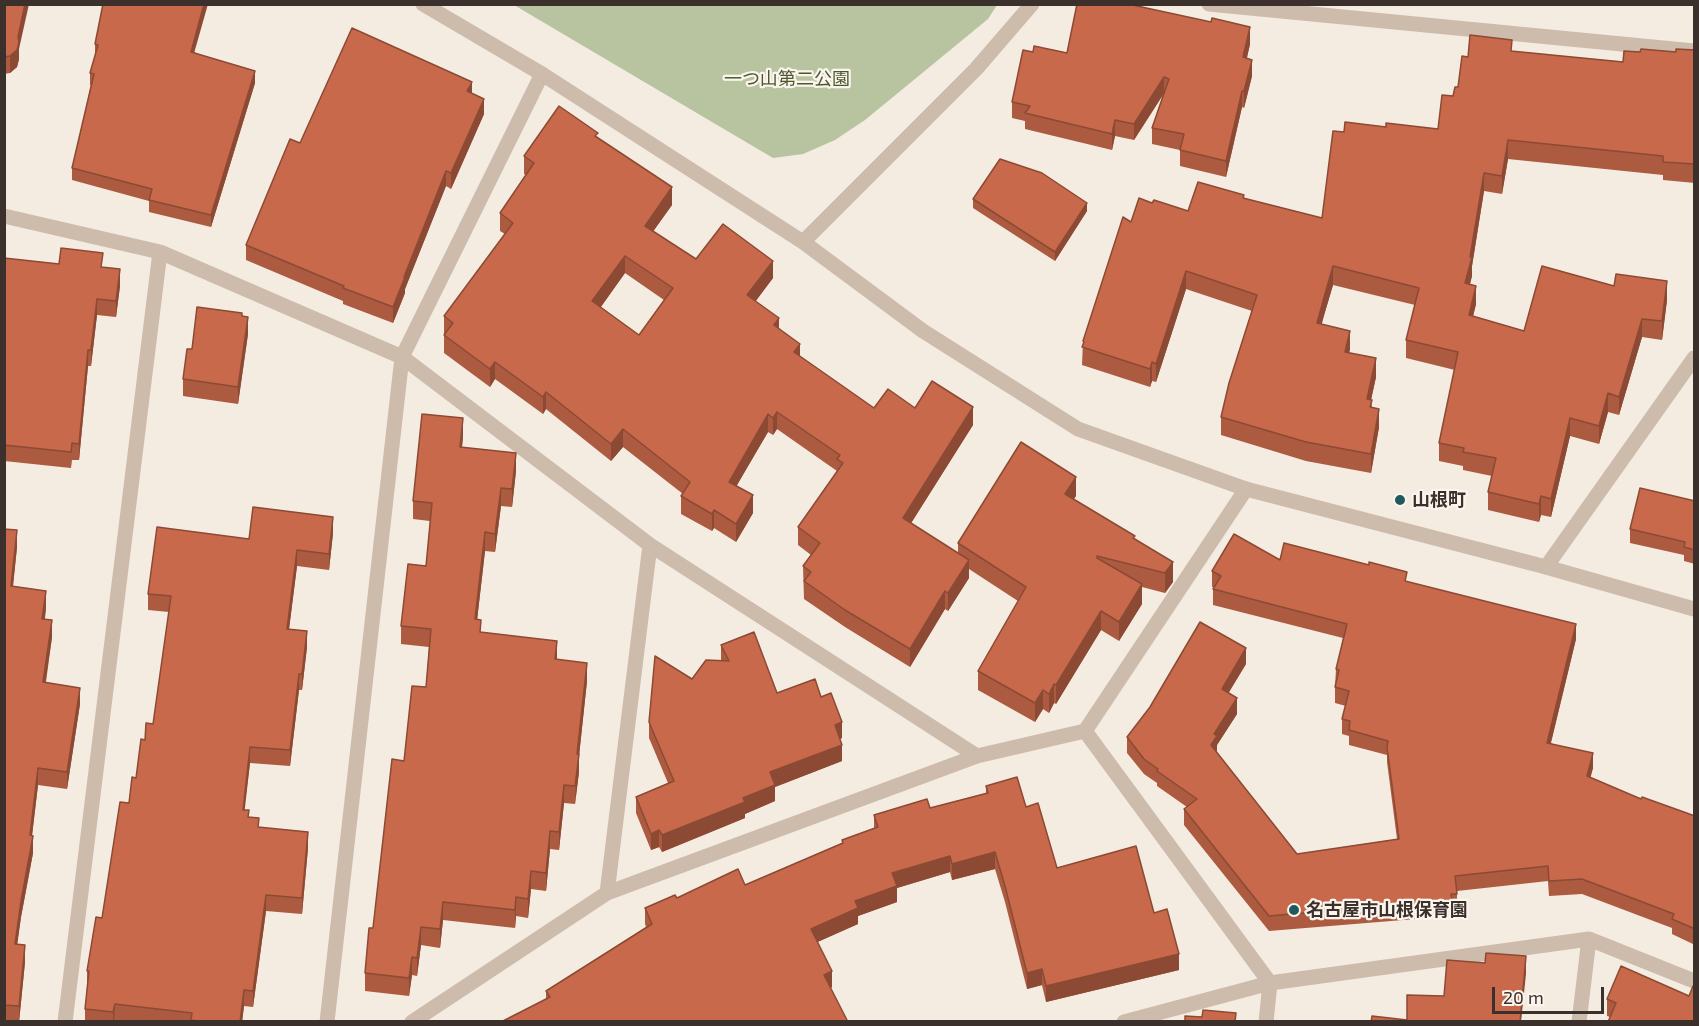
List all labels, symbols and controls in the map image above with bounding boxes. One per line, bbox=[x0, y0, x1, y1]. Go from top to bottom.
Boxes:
park label: 一つ山第二公園 bbox=[724, 68, 850, 90]
place label: 山根町 bbox=[1412, 489, 1466, 511]
marker: 山根町 bbox=[1393, 493, 1407, 507]
place label: 名古屋市山根保育園 bbox=[1306, 899, 1468, 921]
marker: 名古屋市山根保育園 bbox=[1287, 903, 1301, 917]
scale bar bbox=[1495, 975, 1608, 1013]
text: 20 m bbox=[1503, 986, 1544, 1008]

